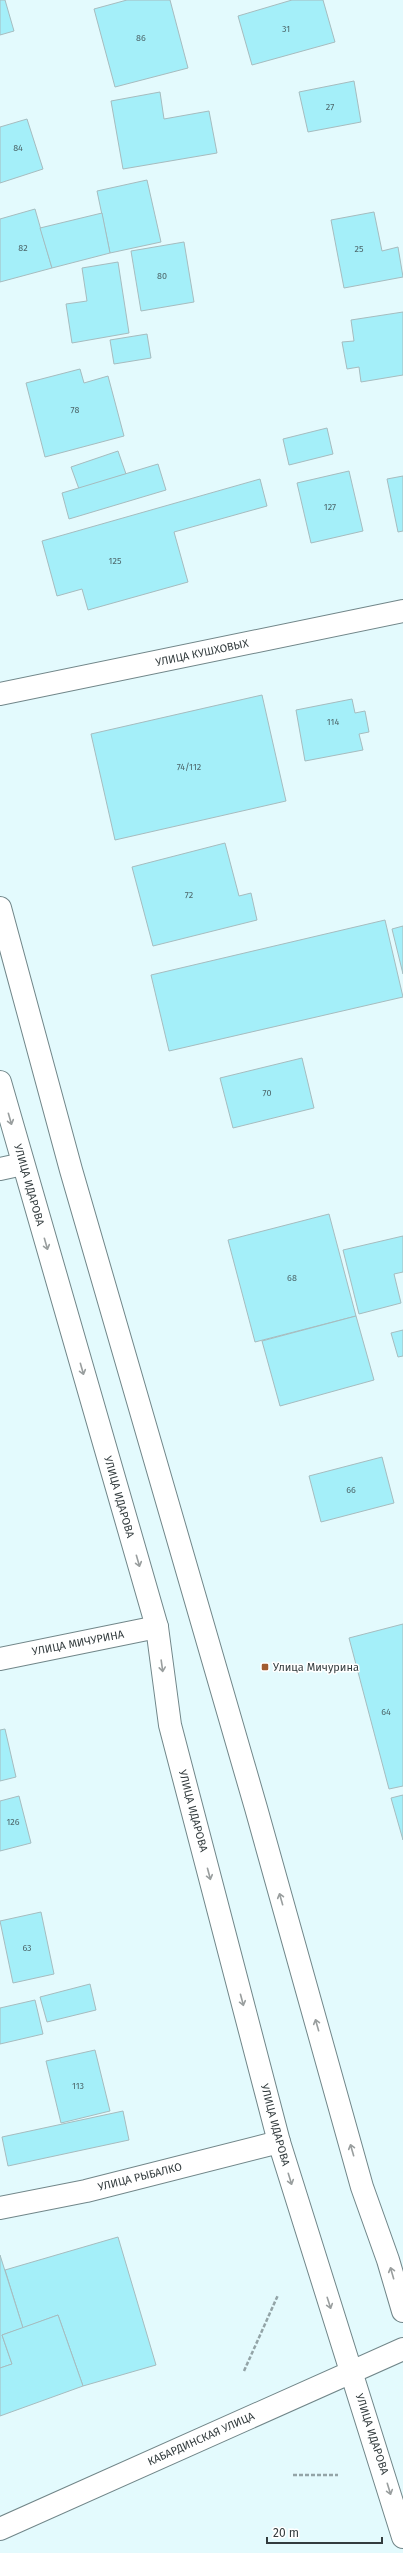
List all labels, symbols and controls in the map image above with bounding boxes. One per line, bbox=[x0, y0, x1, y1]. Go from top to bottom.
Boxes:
house number: 31 bbox=[282, 24, 290, 34]
house number: 86 bbox=[136, 33, 146, 43]
house number: 27 bbox=[326, 102, 334, 112]
house number: 84 bbox=[13, 143, 23, 153]
house number: 82 bbox=[18, 243, 28, 253]
house number: 25 bbox=[355, 244, 364, 254]
house number: 80 bbox=[157, 271, 167, 281]
house number: 78 bbox=[71, 405, 79, 415]
house number: 127 bbox=[324, 502, 336, 512]
house number: 125 bbox=[109, 556, 122, 566]
street label: УЛИЦА КУШХОВЫХ bbox=[154, 637, 250, 669]
house number: 114 bbox=[327, 717, 339, 727]
house number: 74/112 bbox=[177, 762, 201, 772]
house number: 72 bbox=[185, 890, 193, 900]
house number: 70 bbox=[263, 1088, 271, 1098]
one-way arrow bbox=[7, 1113, 15, 1126]
street label: УЛИЦА ИДАРОВА bbox=[11, 1143, 47, 1228]
one-way arrow bbox=[43, 1238, 50, 1251]
house number: 68 bbox=[287, 1273, 297, 1283]
one-way arrow bbox=[79, 1363, 86, 1376]
street label: УЛИЦА ИДАРОВА bbox=[101, 1455, 137, 1540]
house number: 66 bbox=[346, 1485, 356, 1495]
one-way arrow bbox=[134, 1555, 142, 1568]
street label: УЛИЦА МИЧУРИНА bbox=[31, 1628, 126, 1658]
one-way arrow bbox=[158, 1659, 166, 1672]
place label: Улица Мичурина bbox=[273, 1661, 359, 1674]
marker: Улица Мичурина bbox=[260, 1662, 270, 1672]
house number: 64 bbox=[381, 1707, 391, 1717]
street label: УЛИЦА ИДАРОВА bbox=[176, 1769, 210, 1854]
house number: 126 bbox=[6, 1817, 20, 1827]
one-way arrow bbox=[206, 1868, 213, 1881]
one-way arrow bbox=[277, 1893, 285, 1906]
house number: 63 bbox=[22, 1943, 32, 1953]
one-way arrow bbox=[239, 1993, 246, 2006]
one-way arrow bbox=[313, 2018, 320, 2031]
house number: 113 bbox=[72, 2081, 84, 2091]
street label: УЛИЦА ИДАРОВА bbox=[258, 2083, 292, 2168]
one-way arrow bbox=[348, 2144, 355, 2157]
street label: УЛИЦА РЫБАЛКО bbox=[97, 2160, 183, 2194]
one-way arrow bbox=[287, 2172, 294, 2185]
one-way arrow bbox=[388, 2267, 395, 2280]
one-way arrow bbox=[326, 2296, 333, 2309]
street label: УЛИЦА ИДАРОВА bbox=[353, 2392, 391, 2477]
street label: КАБАРДИНСКАЯ УЛИЦА bbox=[146, 2409, 257, 2468]
one-way arrow bbox=[386, 2482, 393, 2495]
scale bar bbox=[267, 2519, 382, 2545]
text: 20 m bbox=[273, 2526, 299, 2540]

